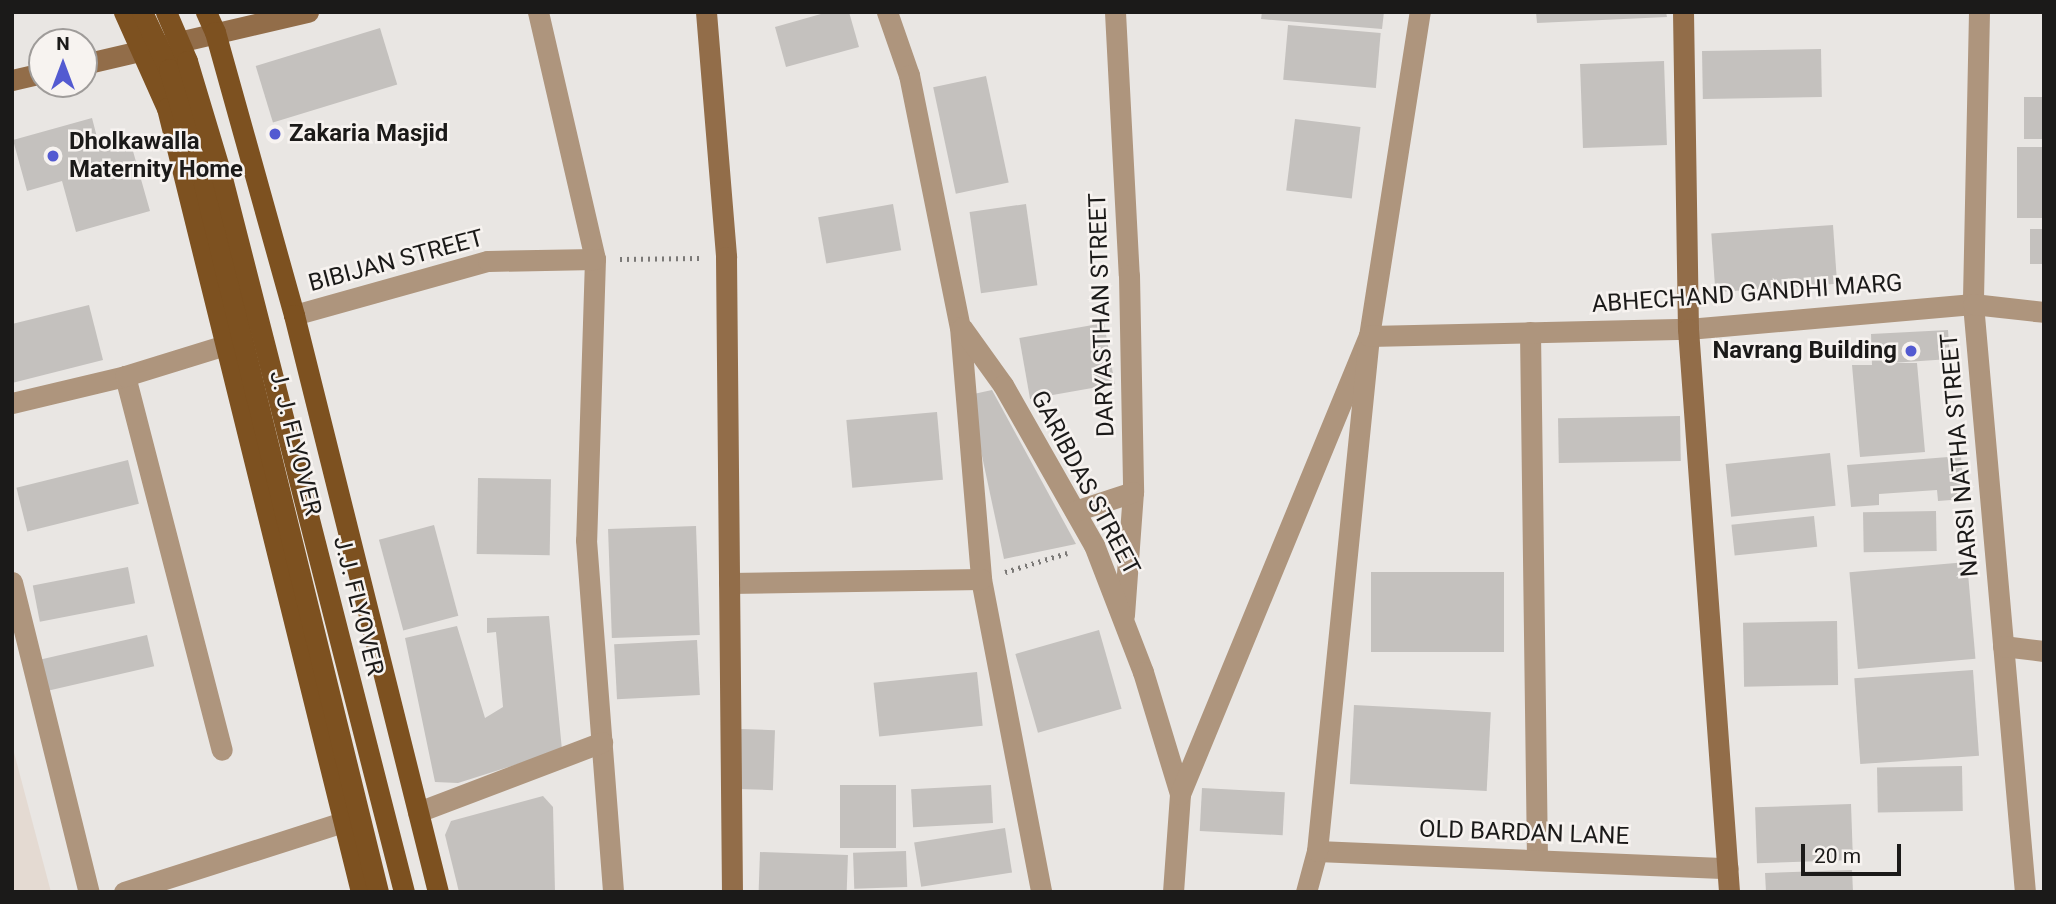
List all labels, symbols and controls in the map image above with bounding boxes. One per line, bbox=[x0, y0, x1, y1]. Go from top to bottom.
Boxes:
north arrow bbox=[28, 28, 98, 98]
text: N bbox=[56, 32, 70, 55]
place label: Zakaria Masjid bbox=[289, 120, 448, 148]
marker: Zakaria Masjid bbox=[267, 126, 283, 142]
place label: Dholkawalla Maternity Home bbox=[69, 128, 243, 184]
marker: Dholkawalla Maternity Home bbox=[43, 146, 63, 166]
street label: DARYASTHAN STREET bbox=[1083, 192, 1121, 438]
street label: BIBIJAN STREET bbox=[305, 224, 487, 298]
street label: ABHECHAND GANDHI MARG bbox=[1591, 269, 1903, 319]
street label: NARSI NATHA STREET bbox=[1935, 332, 1985, 578]
place label: Navrang Building bbox=[1712, 337, 1897, 365]
marker: Navrang Building bbox=[1903, 343, 1919, 359]
street label: J. J. FLYOVER bbox=[263, 367, 327, 519]
street label: GARIBDAS STREET bbox=[1024, 386, 1146, 580]
street label: J.J. FLYOVER bbox=[327, 533, 389, 679]
street label: OLD BARDAN LANE bbox=[1418, 815, 1630, 851]
scale bar bbox=[1804, 830, 1904, 874]
text: 20 m bbox=[1814, 844, 1861, 868]

